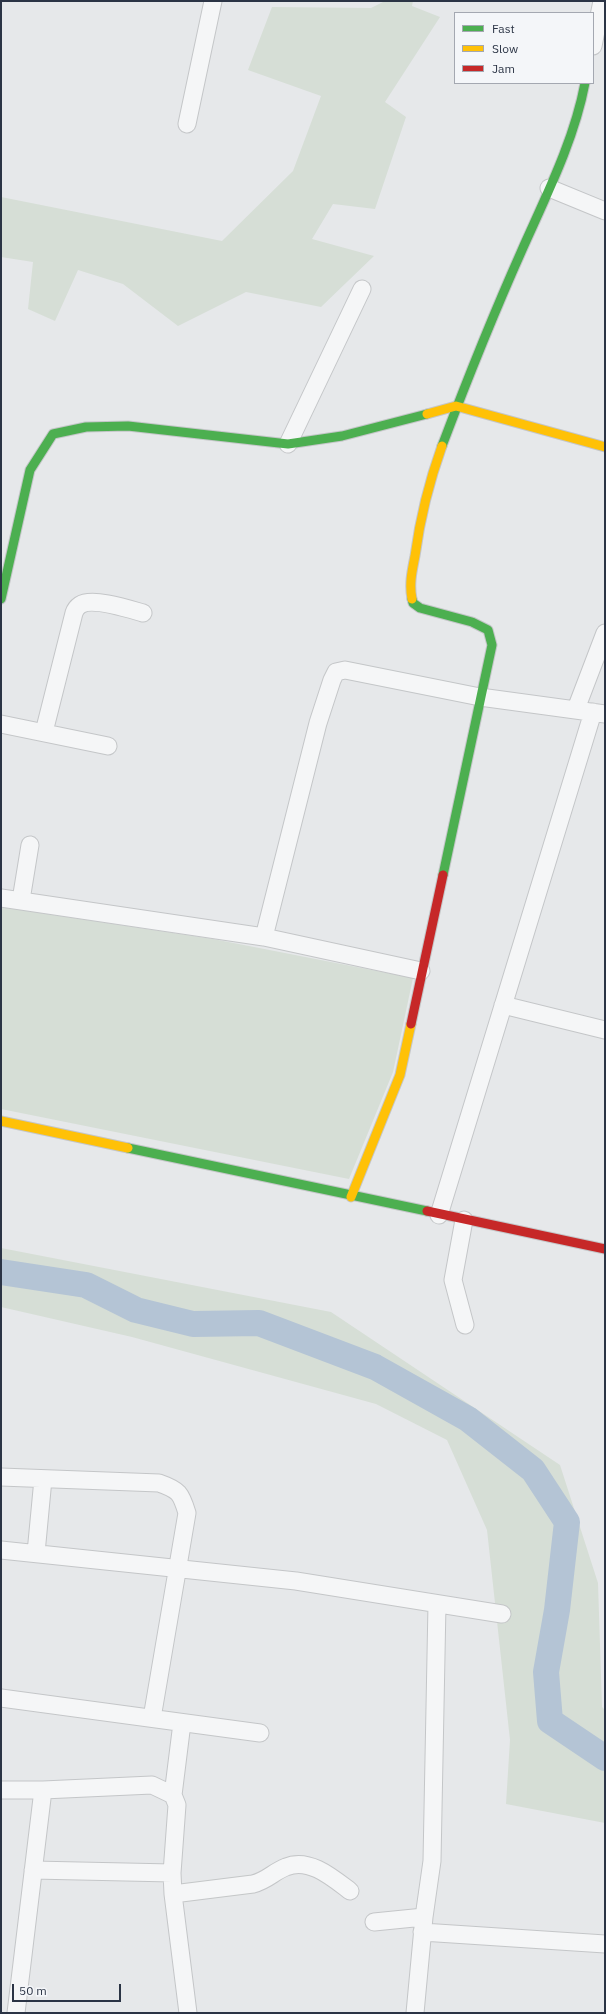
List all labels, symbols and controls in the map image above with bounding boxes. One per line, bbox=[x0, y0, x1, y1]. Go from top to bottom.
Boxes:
legend bbox=[454, 12, 594, 84]
text: Fast bbox=[492, 21, 515, 36]
text: Slow bbox=[492, 41, 518, 56]
text: Jam bbox=[492, 61, 515, 76]
scale bar bbox=[14, 1976, 123, 2002]
text: 50 m bbox=[19, 1983, 47, 1998]

